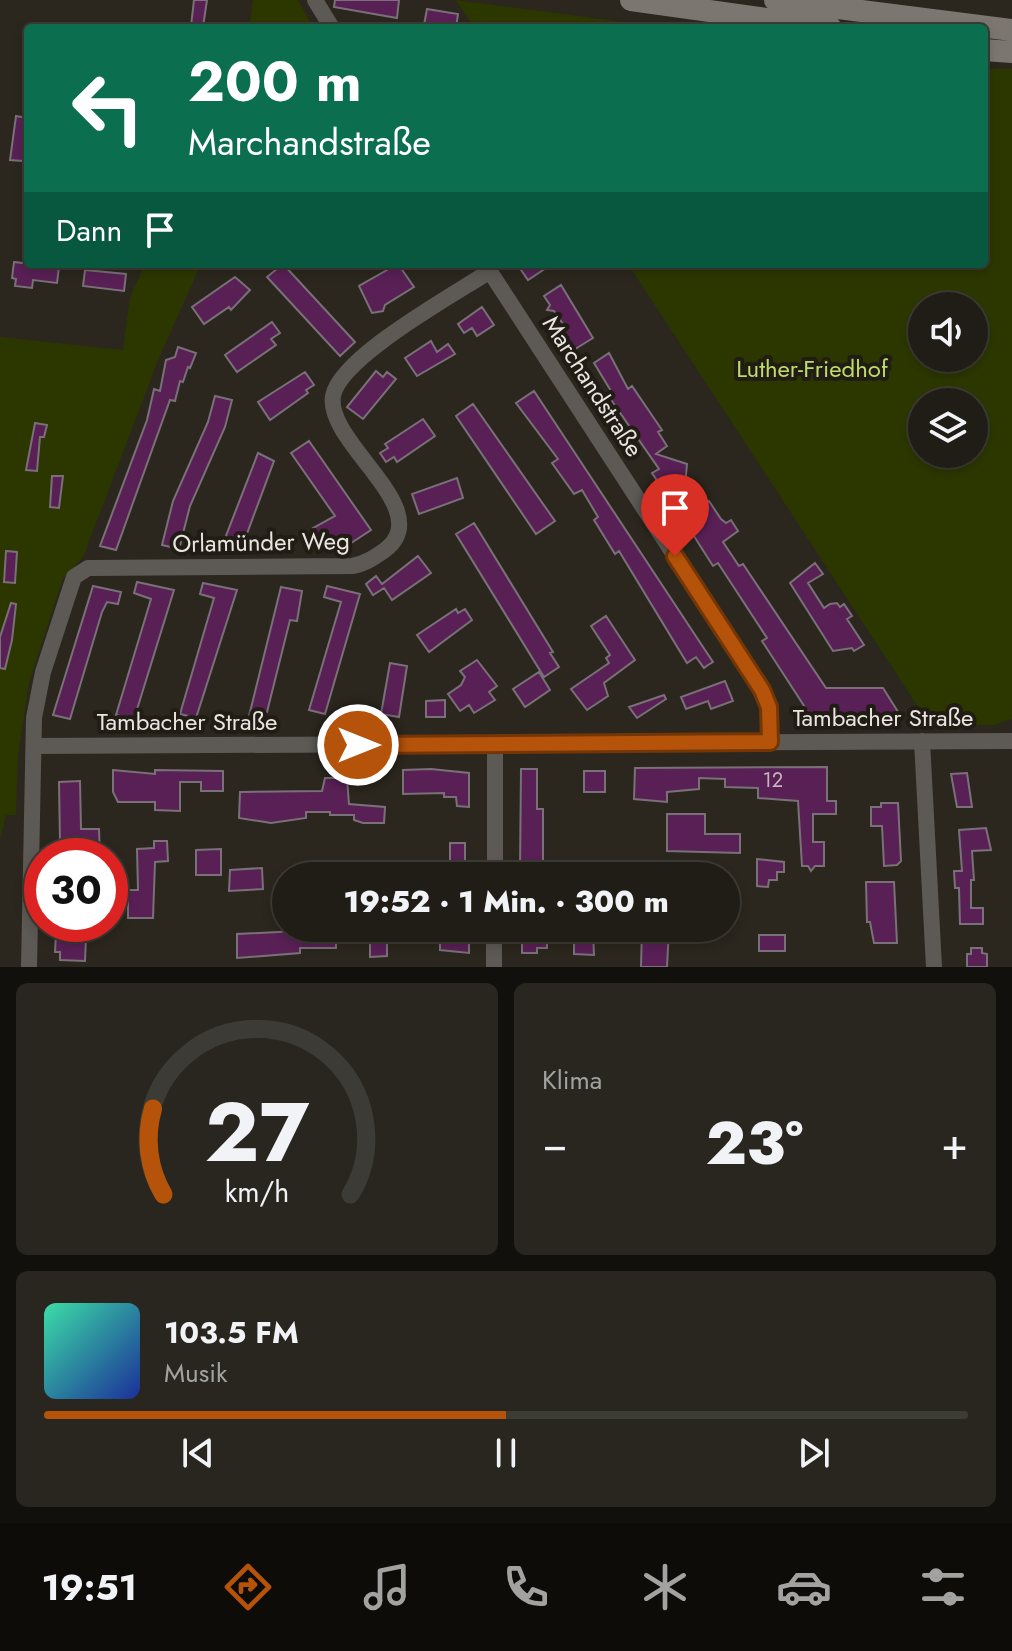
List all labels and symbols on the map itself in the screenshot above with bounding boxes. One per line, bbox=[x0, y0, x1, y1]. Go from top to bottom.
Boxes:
street label: Marchandstraße bbox=[534, 309, 652, 463]
park label: Luther-Friedhof bbox=[736, 351, 889, 386]
pin bbox=[641, 474, 709, 556]
street label: Orlamünder Weg bbox=[172, 523, 350, 561]
street label: Tambacher Straße bbox=[793, 700, 973, 735]
position arrow bbox=[316, 703, 400, 787]
street label: Tambacher Straße bbox=[97, 704, 277, 739]
house number: 12 bbox=[763, 766, 783, 795]
speed limit sign: 30 bbox=[24, 838, 128, 942]

